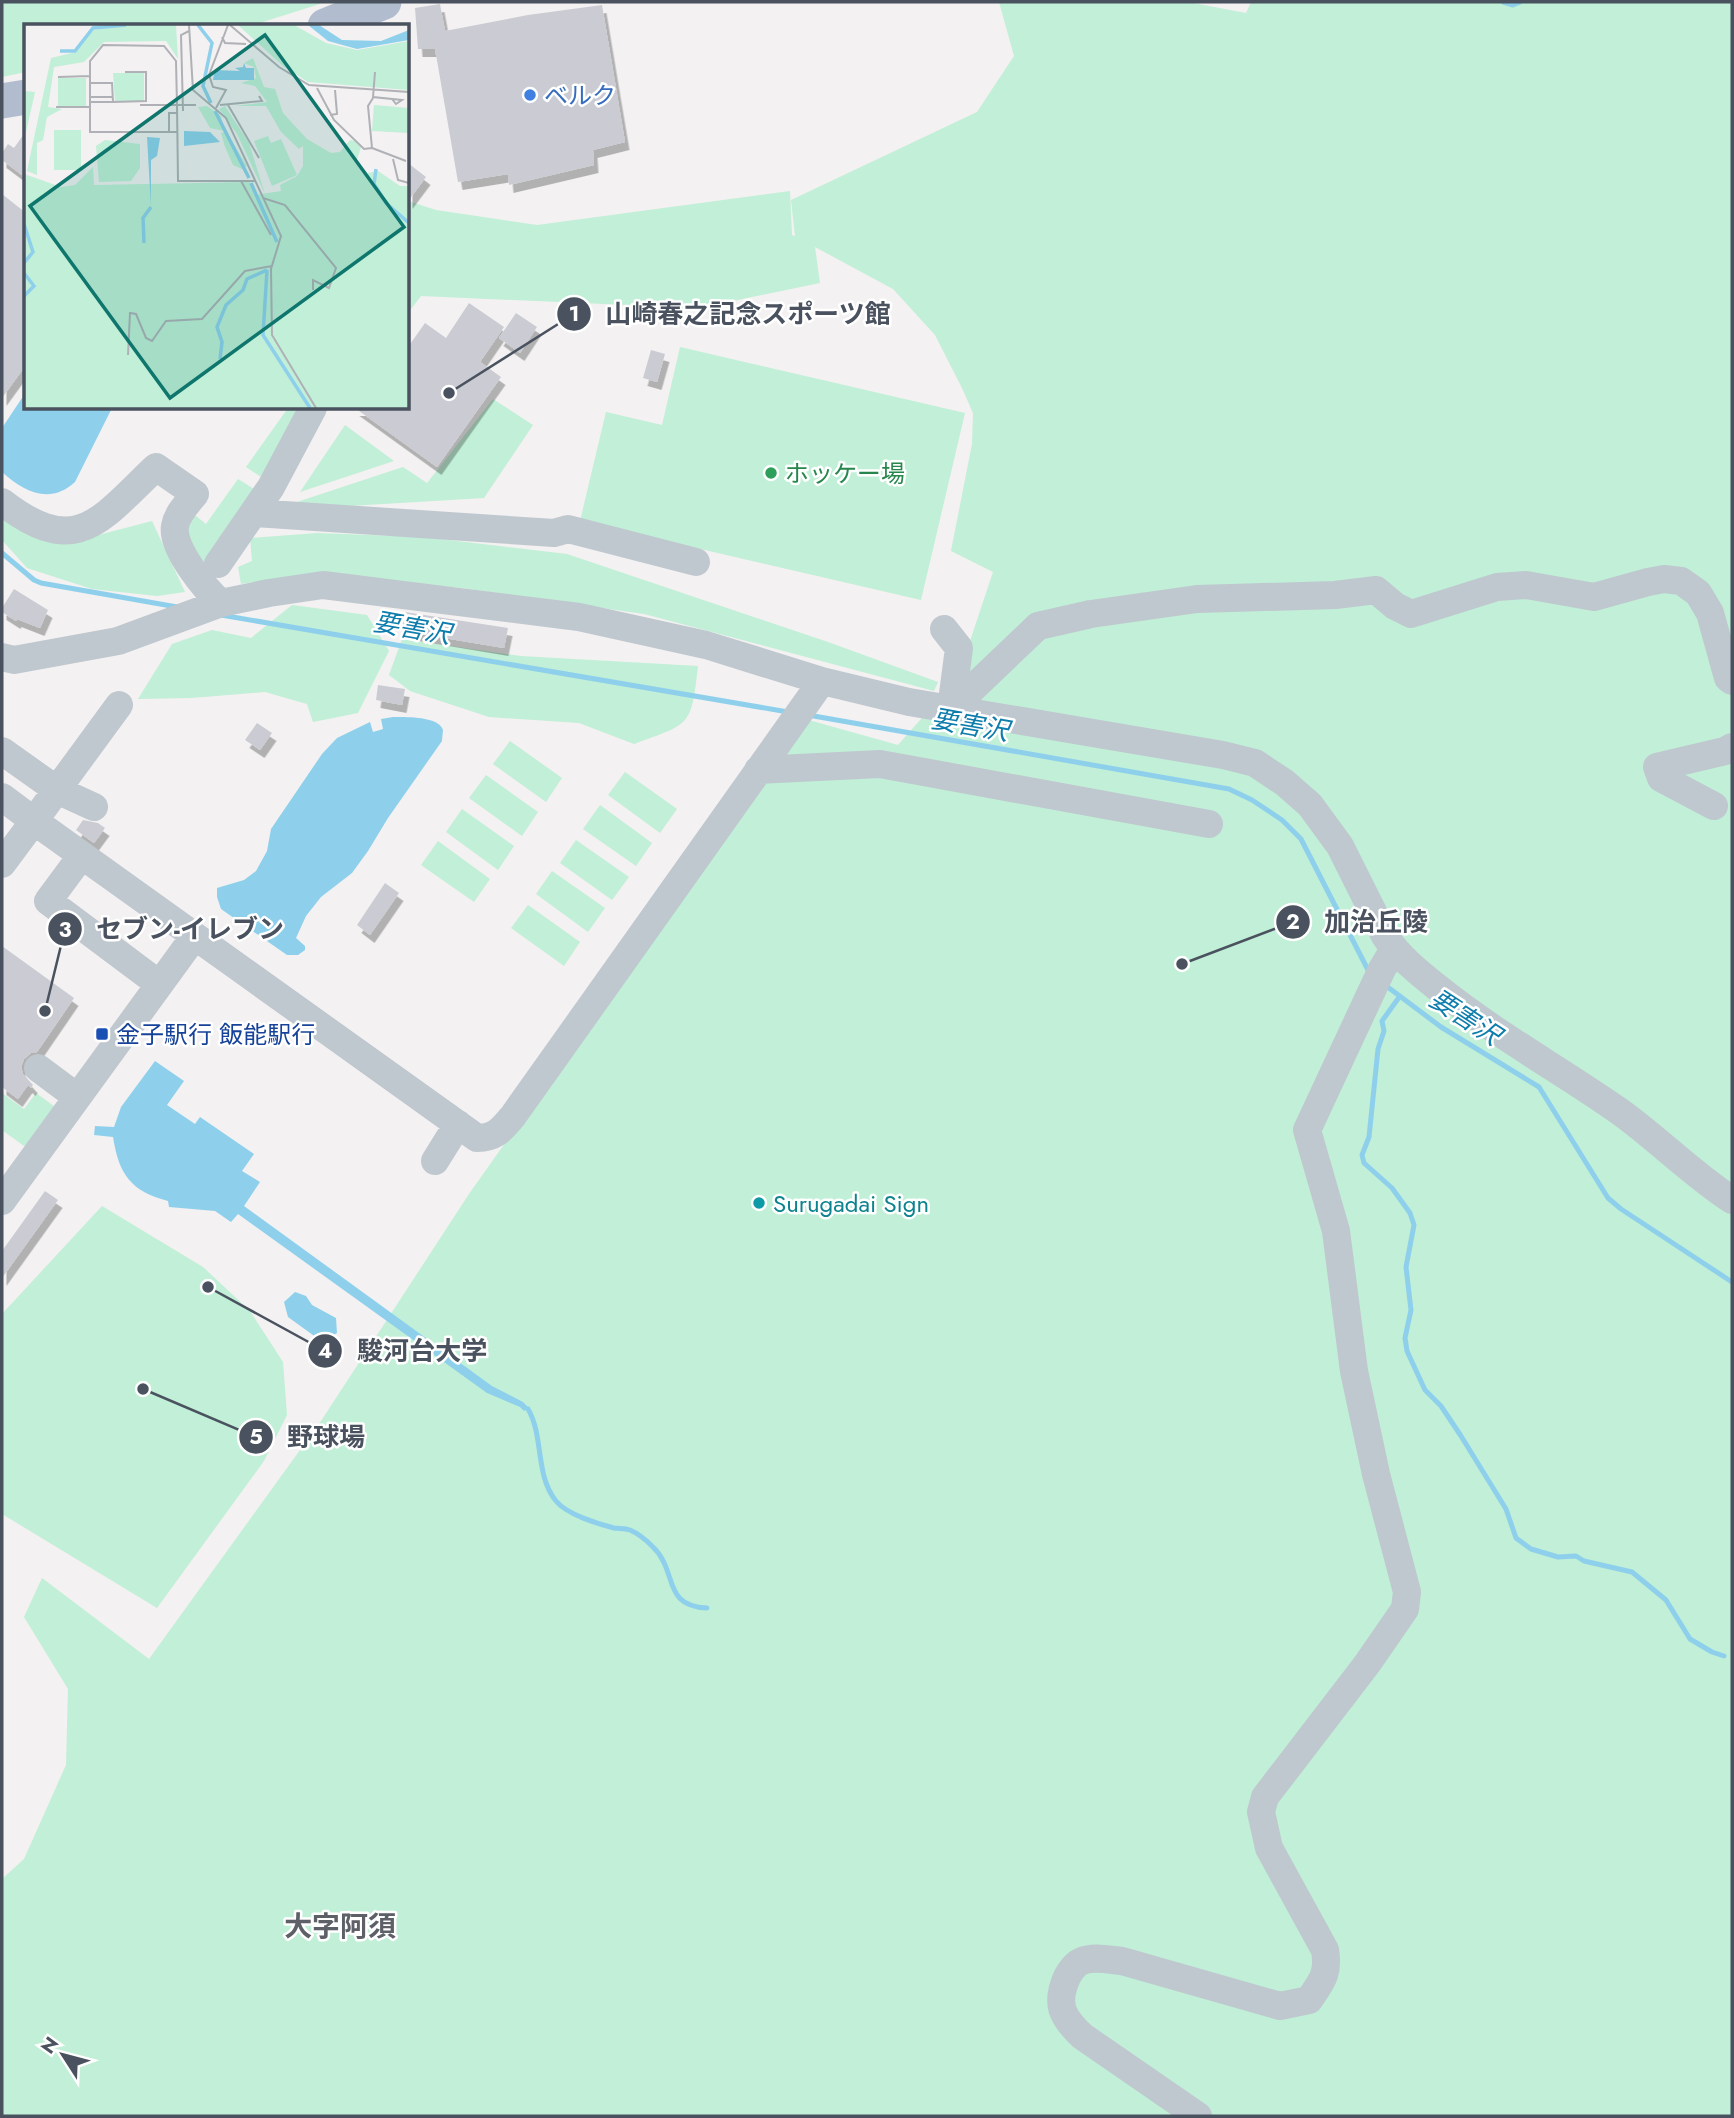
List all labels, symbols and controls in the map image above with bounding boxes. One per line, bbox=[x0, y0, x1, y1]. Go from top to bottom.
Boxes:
inset map bbox=[24, 24, 410, 410]
place label: ベルク bbox=[544, 78, 616, 113]
marker: ベルク bbox=[522, 87, 538, 103]
callout: 山崎春之記念スポーツ館 bbox=[556, 290, 905, 337]
text: 山崎春之記念スポーツ館 bbox=[605, 295, 891, 333]
text: 1 bbox=[569, 299, 579, 329]
place label: ホッケー場 bbox=[785, 456, 905, 491]
marker: ホッケー場 bbox=[763, 465, 779, 481]
water label: 要害沢 bbox=[370, 603, 457, 654]
water label: 要害沢 bbox=[928, 700, 1015, 751]
callout: 加治丘陵 bbox=[1275, 899, 1442, 946]
text: 加治丘陵 bbox=[1324, 903, 1428, 941]
callout: セブン-イレブン bbox=[47, 906, 298, 953]
text: 2 bbox=[1286, 907, 1300, 937]
text: セブン-イレブン bbox=[96, 910, 284, 948]
text: 3 bbox=[58, 915, 72, 945]
water label: 要害沢 bbox=[1422, 980, 1511, 1056]
place label: 金子駅行 飯能駅行 bbox=[116, 1017, 315, 1052]
marker: 金子駅行 飯能駅行 bbox=[94, 1026, 110, 1042]
place label: Surugadai Sign bbox=[773, 1186, 929, 1221]
marker: Surugadai Sign bbox=[751, 1195, 767, 1211]
callout: 駿河台大学 bbox=[308, 1327, 501, 1374]
text: 駿河台大学 bbox=[357, 1332, 487, 1370]
text: 4 bbox=[318, 1336, 332, 1366]
callout: 野球場 bbox=[238, 1413, 379, 1460]
text: 野球場 bbox=[287, 1418, 365, 1456]
text: 5 bbox=[249, 1422, 263, 1452]
district label: 大字阿須 bbox=[284, 1906, 396, 1947]
north arrow bbox=[28, 2020, 98, 2090]
text: N bbox=[34, 2031, 65, 2059]

